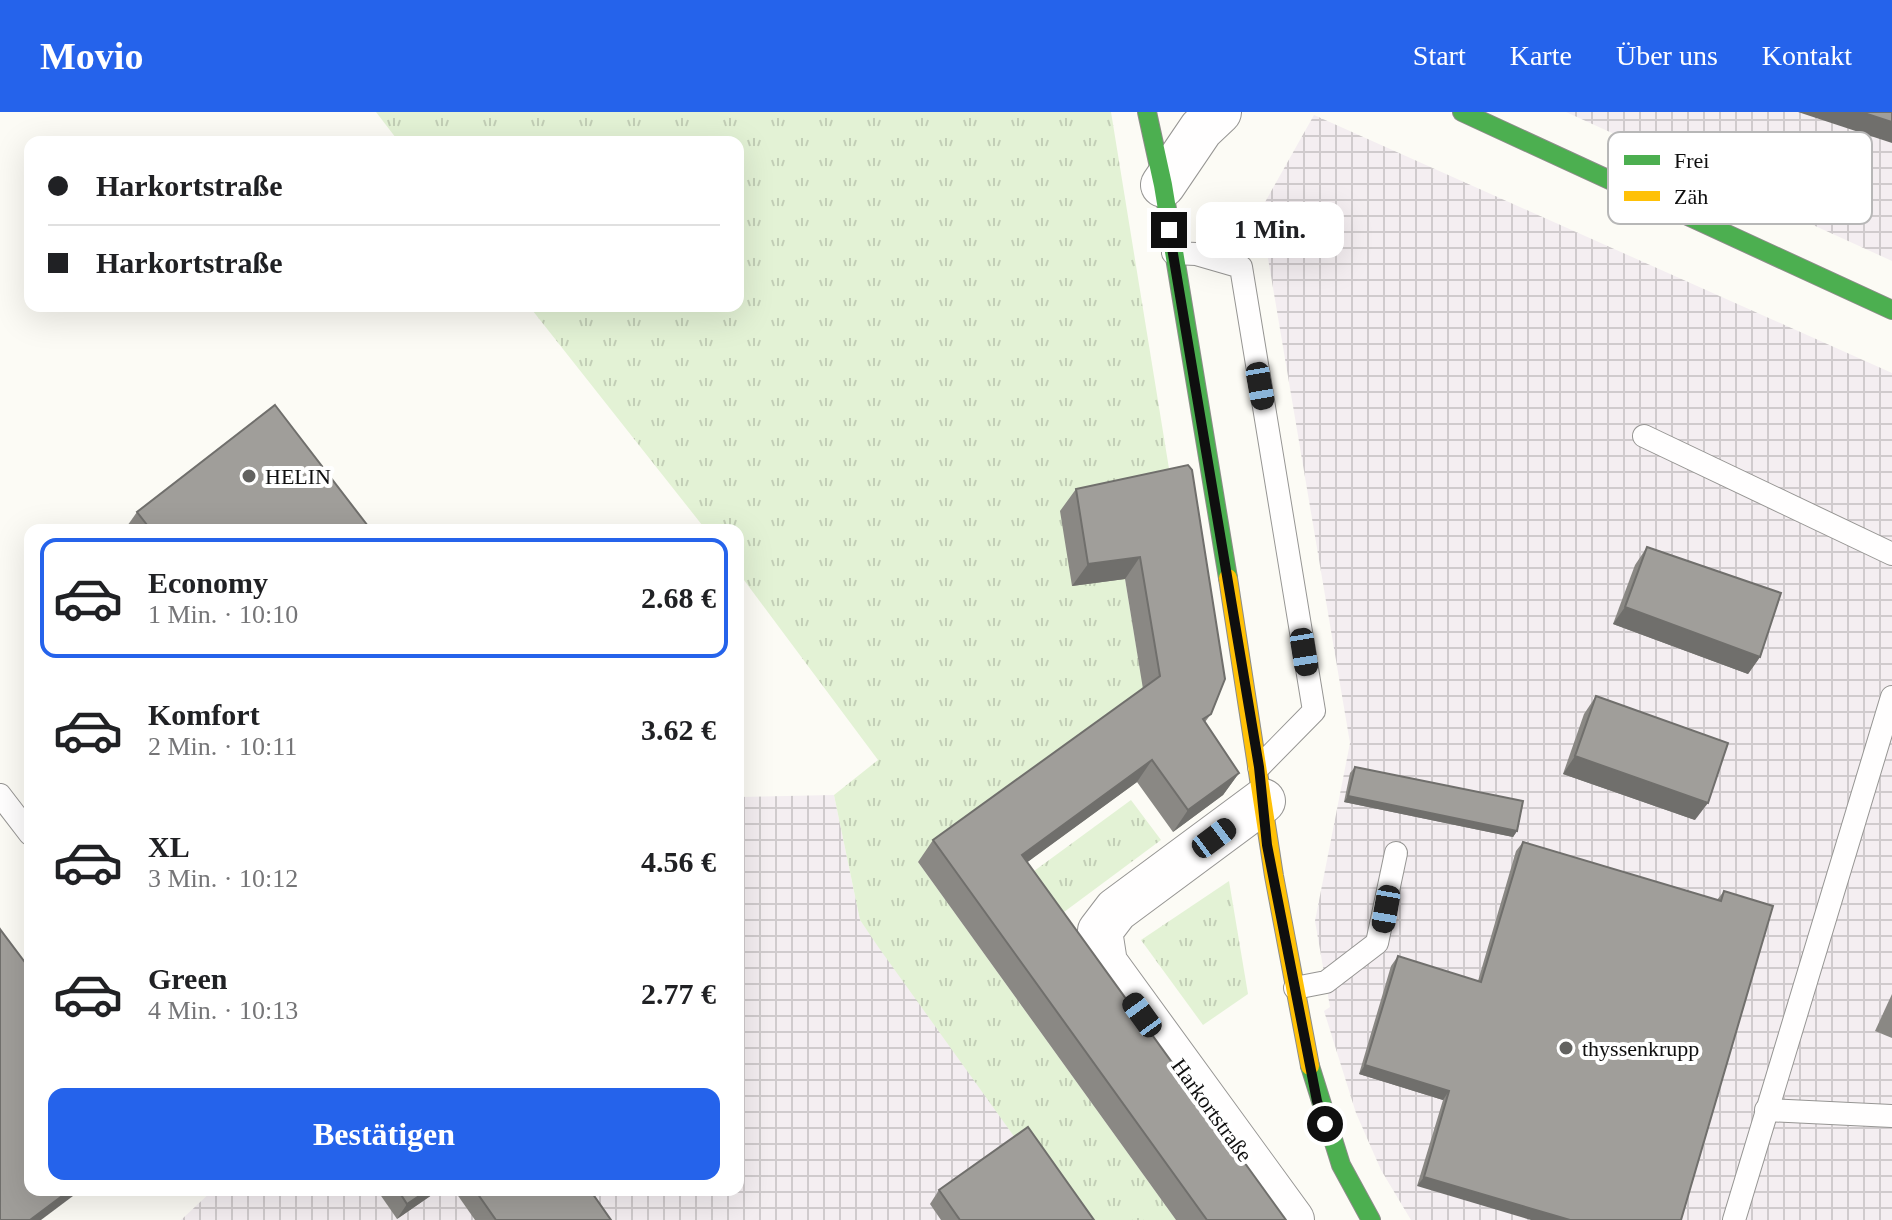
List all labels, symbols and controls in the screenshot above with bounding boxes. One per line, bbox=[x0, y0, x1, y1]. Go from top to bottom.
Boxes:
text: Movio bbox=[40, 35, 143, 77]
text: Start bbox=[1413, 40, 1466, 71]
text: Karte bbox=[1510, 40, 1572, 71]
text: Über uns bbox=[1616, 40, 1718, 71]
text: Kontakt bbox=[1762, 40, 1852, 71]
legend bbox=[1608, 132, 1872, 224]
text: Frei bbox=[1674, 148, 1709, 173]
text: Harkortstraße bbox=[96, 169, 283, 202]
text: Zäh bbox=[1674, 184, 1708, 209]
callout: 1 Min. bbox=[1197, 202, 1345, 258]
route end bbox=[1151, 212, 1187, 248]
text: 1 Min. bbox=[1234, 215, 1306, 244]
text: Harkortstraße bbox=[96, 246, 283, 279]
car bbox=[1244, 360, 1276, 412]
place label: HELIN bbox=[265, 464, 331, 489]
marker: HELIN bbox=[240, 467, 258, 485]
icon: car bbox=[52, 562, 124, 634]
text: Economy bbox=[148, 566, 268, 599]
text: 2.68 € bbox=[641, 581, 716, 614]
text: 1 Min. · 10:10 bbox=[148, 600, 298, 629]
car bbox=[1288, 626, 1320, 678]
icon: car bbox=[52, 694, 124, 766]
text: Komfort bbox=[148, 698, 260, 731]
text: 3.62 € bbox=[641, 713, 716, 746]
text: 2 Min. · 10:11 bbox=[148, 732, 297, 761]
car bbox=[1188, 814, 1240, 862]
icon: car bbox=[52, 826, 124, 898]
text: XL bbox=[148, 830, 190, 863]
text: 4.56 € bbox=[641, 845, 716, 878]
text: 3 Min. · 10:12 bbox=[148, 864, 298, 893]
car bbox=[1370, 883, 1402, 935]
icon: car bbox=[52, 958, 124, 1030]
text: Green bbox=[148, 962, 227, 995]
text: 2.77 € bbox=[641, 977, 716, 1010]
car bbox=[1118, 989, 1166, 1041]
text: 4 Min. · 10:13 bbox=[148, 996, 298, 1025]
place label: thyssenkrupp bbox=[1582, 1036, 1699, 1061]
marker: thyssenkrupp bbox=[1557, 1039, 1575, 1057]
street label: Harkortstraße bbox=[1166, 1054, 1258, 1166]
button: Bestätigen bbox=[48, 1088, 720, 1180]
route start bbox=[1307, 1106, 1343, 1142]

